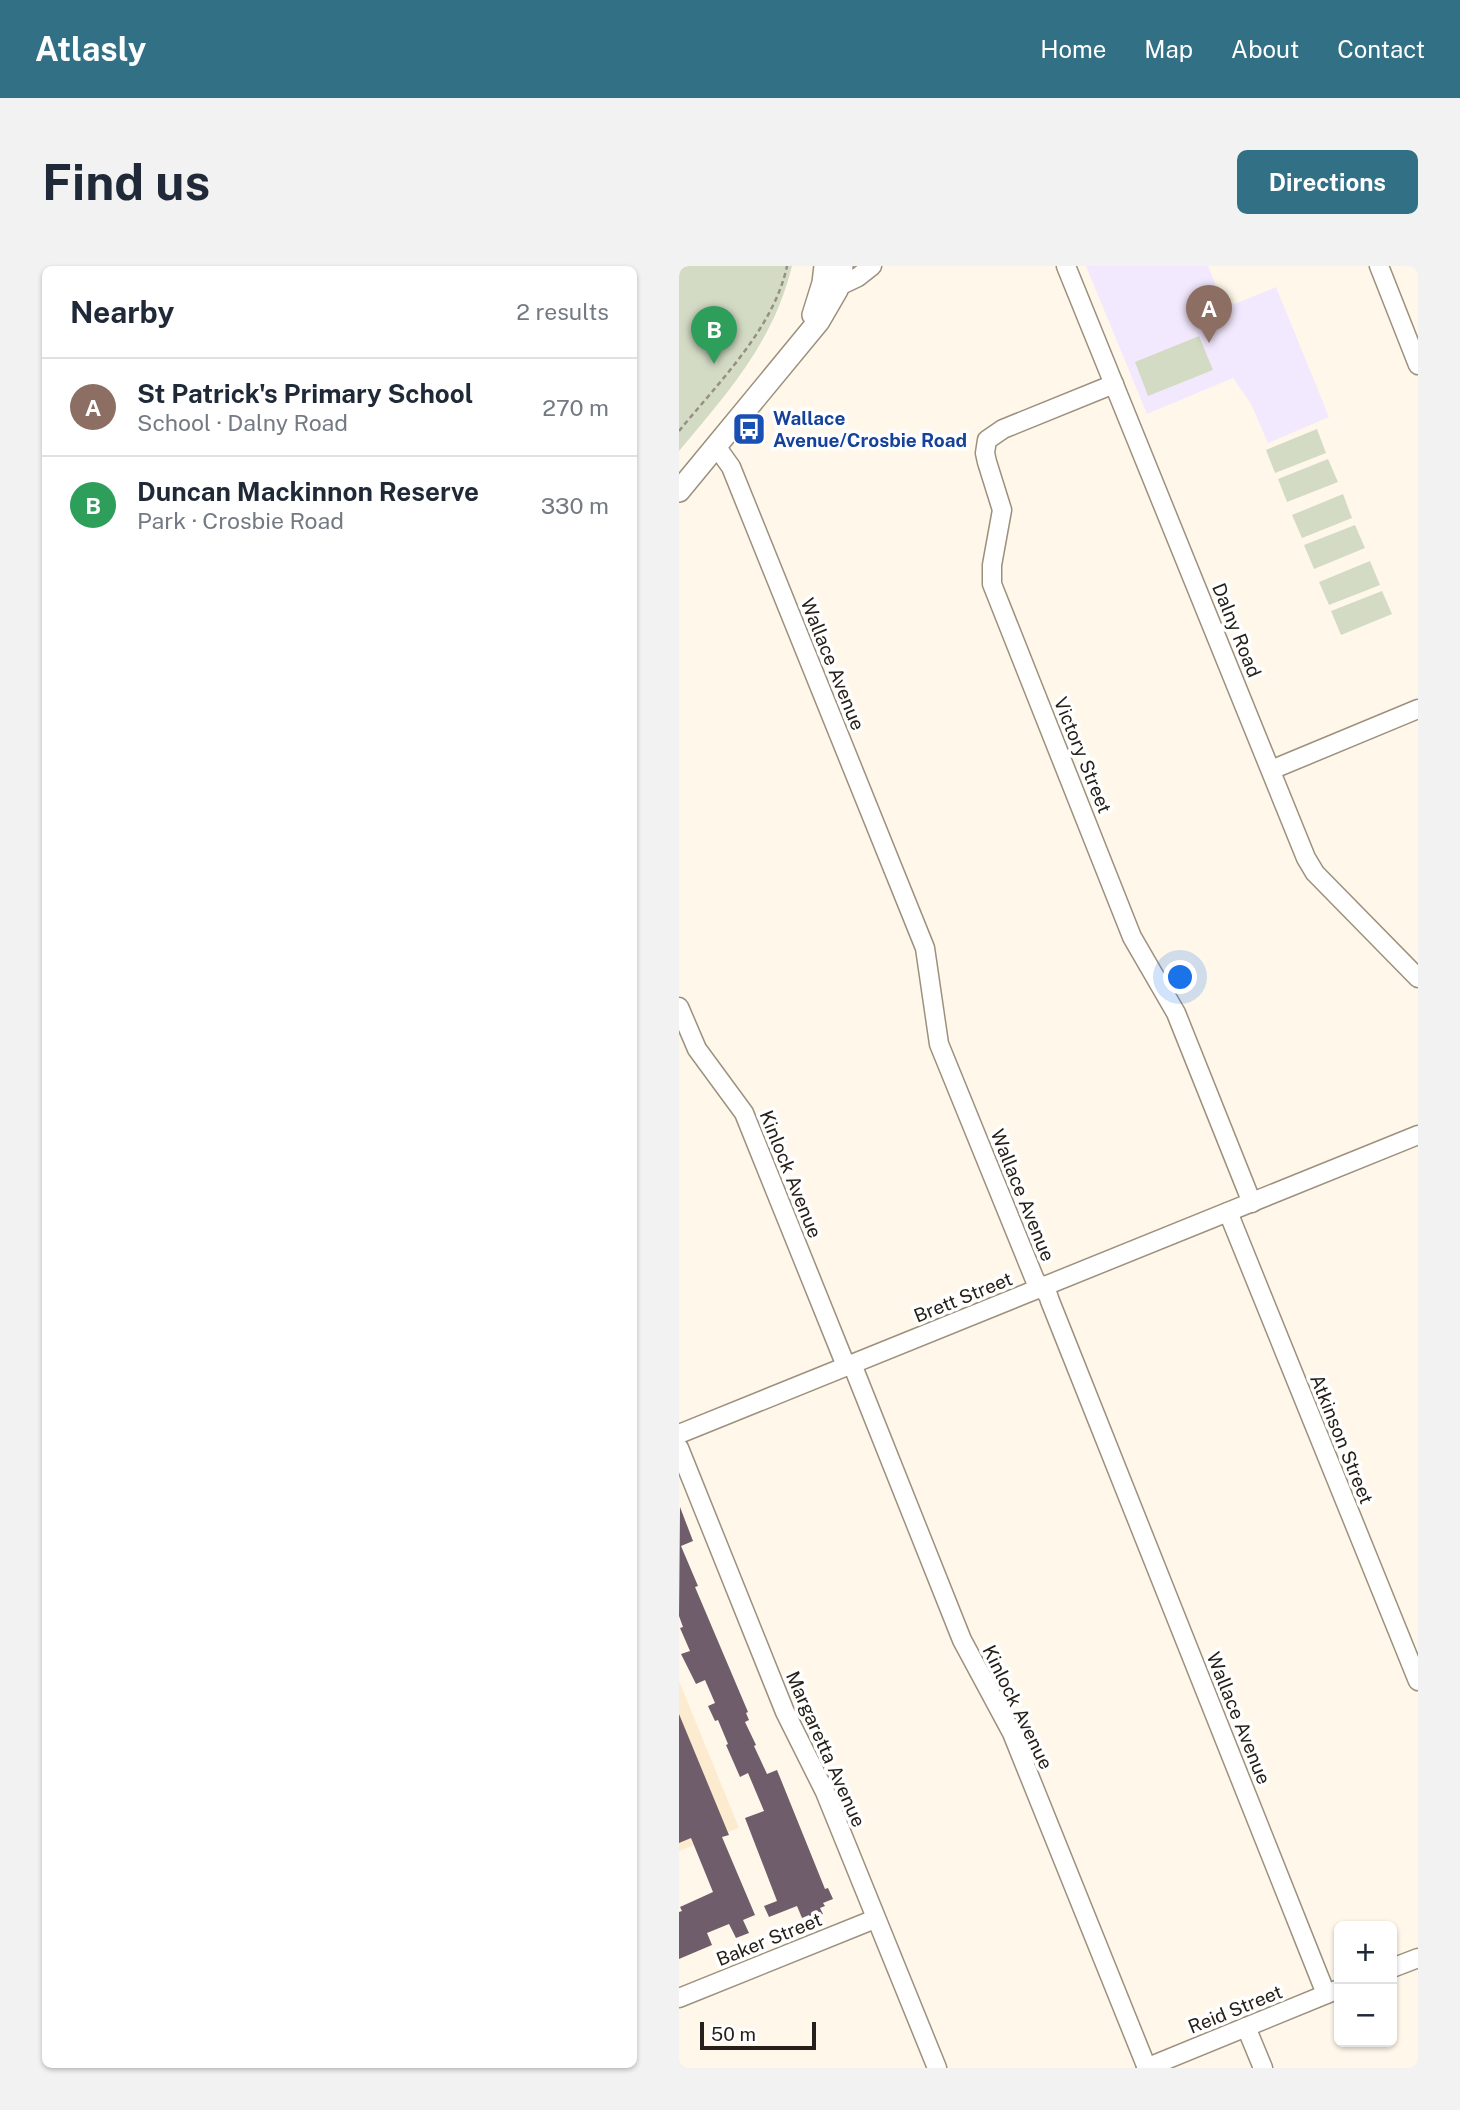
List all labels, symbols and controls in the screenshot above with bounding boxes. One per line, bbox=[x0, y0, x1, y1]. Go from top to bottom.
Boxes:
text: Atlasly bbox=[35, 30, 146, 68]
text: Home bbox=[1040, 35, 1106, 63]
text: Map bbox=[1144, 35, 1193, 63]
text: About bbox=[1231, 35, 1299, 63]
text: Contact bbox=[1337, 35, 1425, 63]
button: Directions bbox=[1237, 150, 1418, 214]
text: Find us bbox=[42, 153, 210, 211]
pin: A bbox=[1186, 285, 1232, 343]
text: Nearby bbox=[70, 294, 174, 330]
text: 2 results bbox=[516, 298, 609, 325]
pin: B bbox=[691, 306, 737, 364]
text: St Patrick's Primary School bbox=[137, 378, 473, 409]
text: A bbox=[85, 394, 101, 421]
text: 270 m bbox=[542, 394, 609, 421]
place label: Wallace Avenue/Crosbie Road bbox=[773, 407, 967, 451]
text: School · Dalny Road bbox=[137, 409, 348, 436]
bus stop icon: Wallace Avenue/Crosbie Road bbox=[730, 410, 768, 448]
text: Duncan Mackinnon Reserve bbox=[137, 476, 479, 507]
text: B bbox=[85, 492, 101, 519]
text: 330 m bbox=[541, 492, 609, 519]
text: Park · Crosbie Road bbox=[137, 507, 344, 534]
street label: Dalny Road bbox=[1208, 580, 1266, 680]
street label: Wallace Avenue bbox=[797, 595, 869, 733]
street label: Victory Street bbox=[1050, 694, 1116, 816]
your location bbox=[1163, 960, 1197, 994]
street label: Kinlock Avenue bbox=[755, 1107, 827, 1241]
street label: Wallace Avenue bbox=[987, 1126, 1059, 1264]
street label: Brett Street bbox=[911, 1267, 1015, 1327]
street label: Atkinson Street bbox=[1306, 1371, 1378, 1507]
street label: Kinlock Avenue bbox=[978, 1641, 1058, 1773]
street label: Wallace Avenue bbox=[1203, 1649, 1275, 1787]
street label: Margaretta Avenue bbox=[782, 1668, 870, 1830]
street label: Baker Street bbox=[713, 1908, 825, 1970]
map controls bbox=[1334, 1921, 1397, 2047]
button: + bbox=[1334, 1921, 1397, 1984]
street label: Reid Street bbox=[1185, 1980, 1285, 2038]
button: − bbox=[1334, 1984, 1397, 2047]
scale bar bbox=[700, 2019, 815, 2051]
text: 50 m bbox=[711, 2023, 756, 2045]

